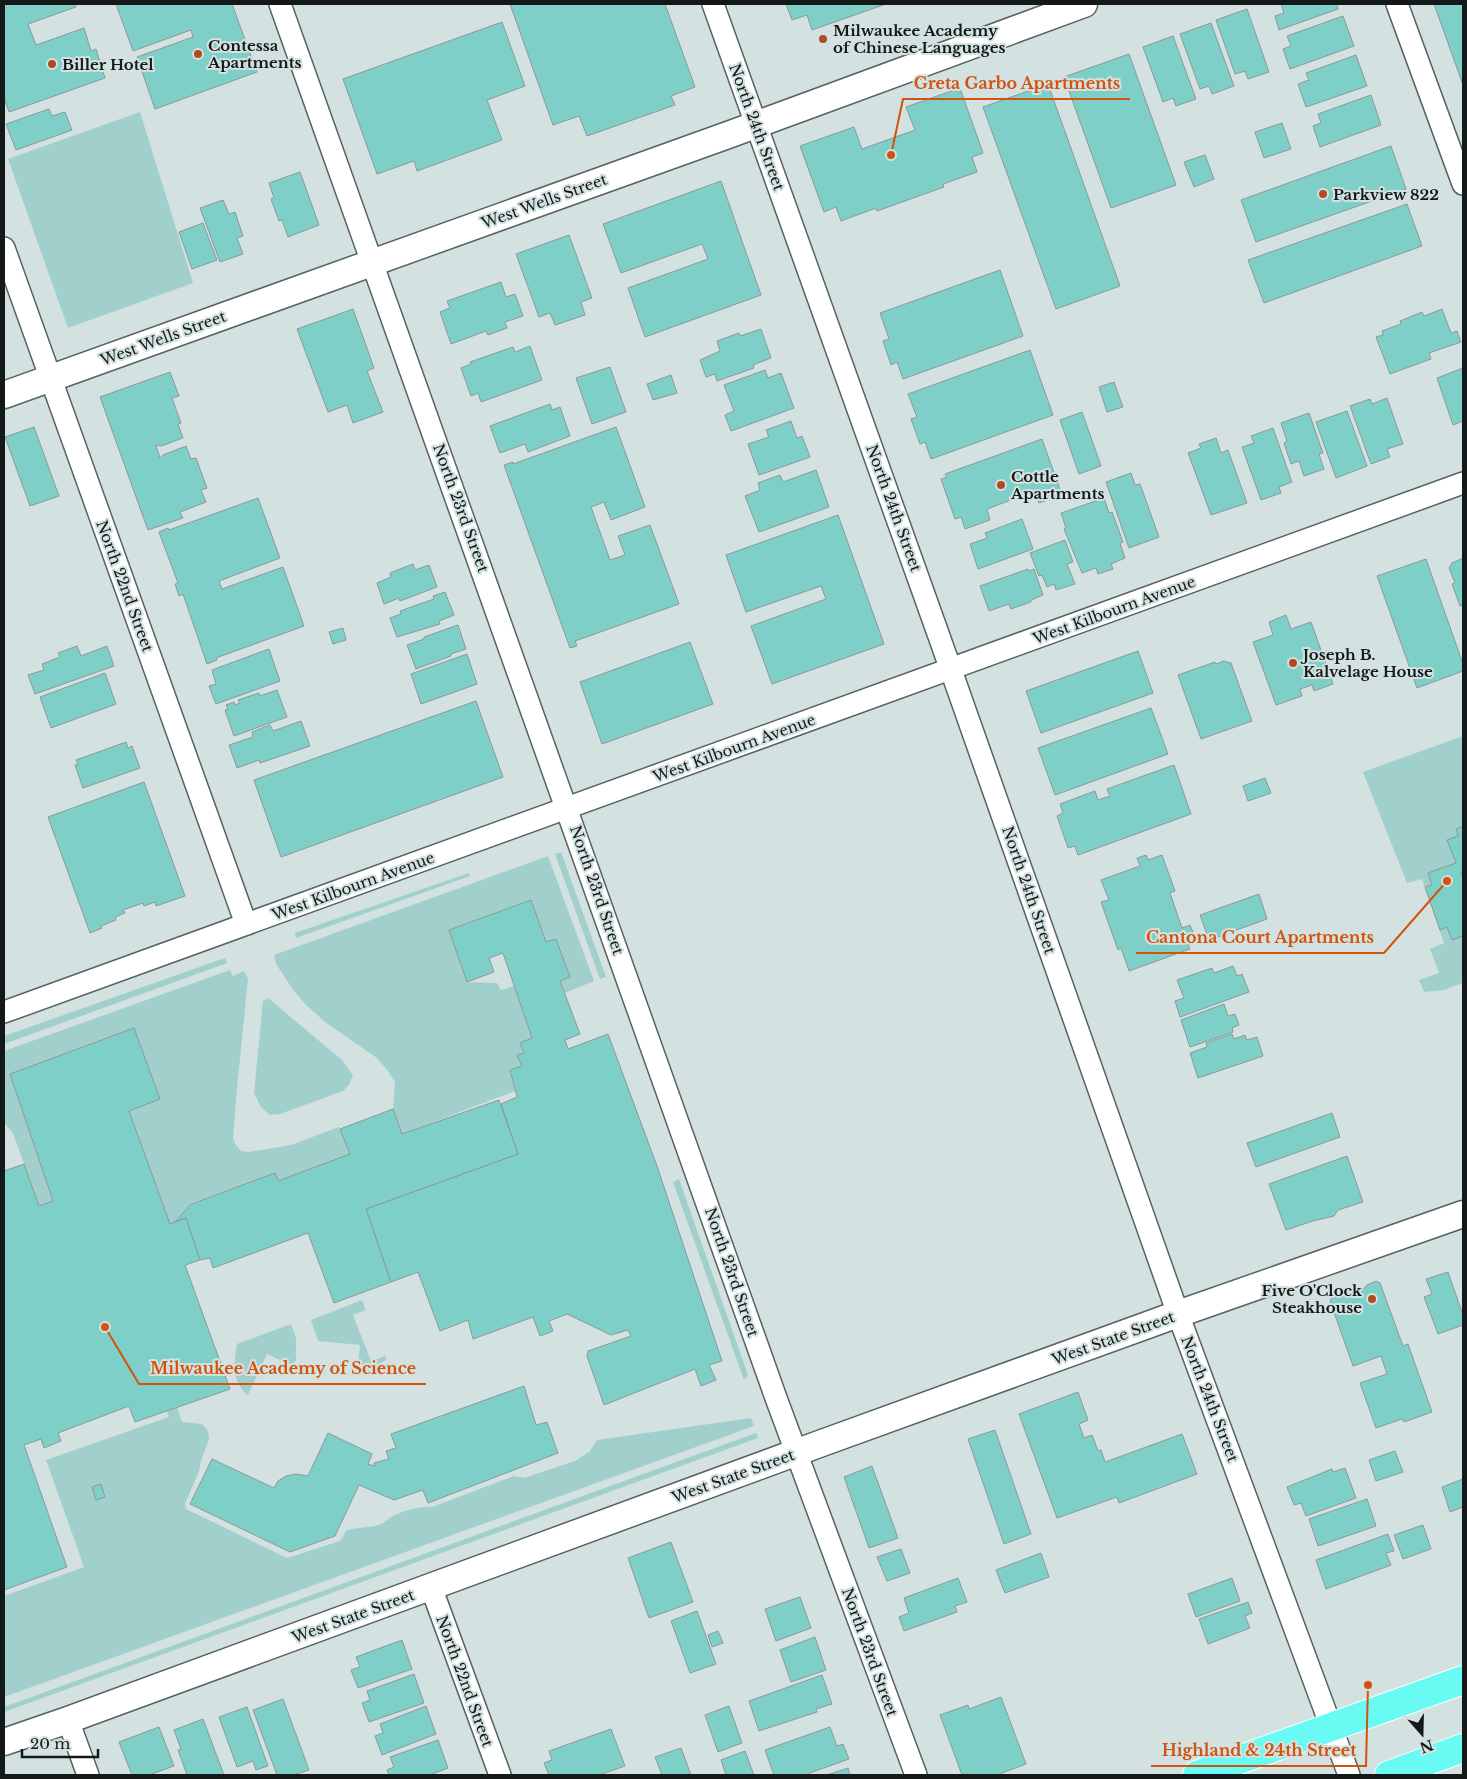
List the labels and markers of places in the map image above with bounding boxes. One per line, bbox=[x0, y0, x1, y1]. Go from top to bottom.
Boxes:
place label: Milwaukee Academy of Chinese Languages bbox=[833, 21, 1006, 57]
marker: Milwaukee Academy of Chinese Languages bbox=[817, 33, 829, 45]
place label: Contessa Apartments bbox=[207, 36, 301, 72]
marker: Contessa Apartments bbox=[192, 48, 204, 60]
place label: Biller Hotel bbox=[62, 55, 154, 74]
marker: Biller Hotel bbox=[46, 58, 58, 70]
callout: Greta Garbo Apartments bbox=[903, 68, 1130, 99]
place label: Parkview 822 bbox=[1333, 185, 1439, 204]
marker: Parkview 822 bbox=[1317, 188, 1329, 200]
place label: Cottle Apartments bbox=[1010, 467, 1104, 503]
marker: Cottle Apartments bbox=[995, 479, 1007, 491]
place label: Joseph B. Kalvelage House bbox=[1300, 645, 1433, 681]
marker: Joseph B. Kalvelage House bbox=[1287, 657, 1299, 669]
callout: Cantona Court Apartments bbox=[1136, 922, 1384, 953]
place label: Five O'Clock Steakhouse bbox=[1261, 1281, 1363, 1317]
marker: Five O'Clock Steakhouse bbox=[1366, 1293, 1378, 1305]
callout: Milwaukee Academy of Science bbox=[139, 1353, 426, 1384]
callout: Highland & 24th Street bbox=[1151, 1735, 1366, 1766]

